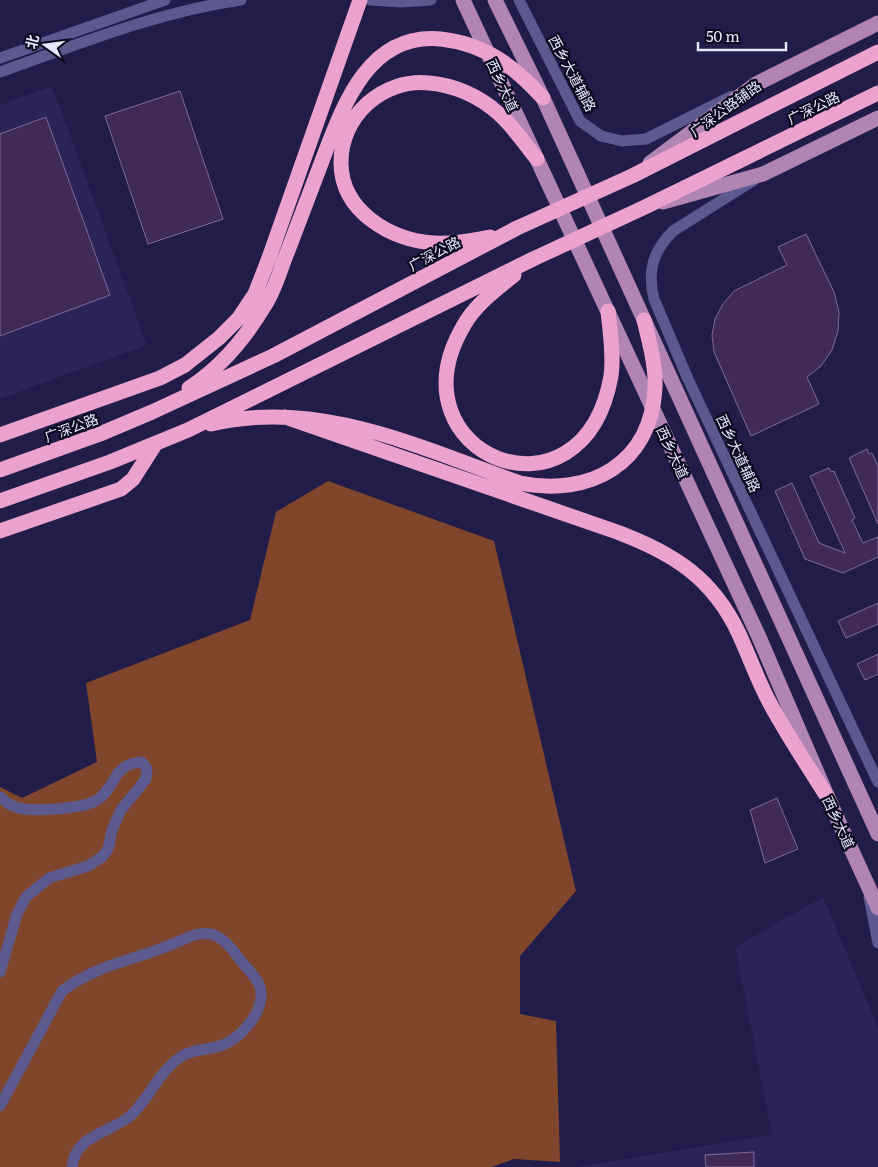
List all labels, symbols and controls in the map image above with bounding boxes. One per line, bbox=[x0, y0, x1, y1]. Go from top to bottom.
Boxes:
north arrow bbox=[20, 20, 70, 70]
scale bar bbox=[698, 20, 786, 52]
text: 50 m bbox=[706, 24, 740, 47]
street label: 西乡大道辅路 bbox=[544, 31, 602, 115]
text: 北 bbox=[20, 32, 43, 51]
street label: 西乡大道 bbox=[482, 55, 524, 115]
street label: 广深公路辅路 bbox=[685, 75, 765, 141]
street label: 广深公路 bbox=[783, 86, 843, 128]
street label: 广深公路 bbox=[405, 231, 463, 275]
street label: 广深公路 bbox=[41, 408, 101, 446]
street label: 西乡大道辅路 bbox=[712, 411, 766, 495]
street label: 西乡大道 bbox=[652, 422, 694, 482]
street label: 西乡大道 bbox=[818, 792, 860, 852]

